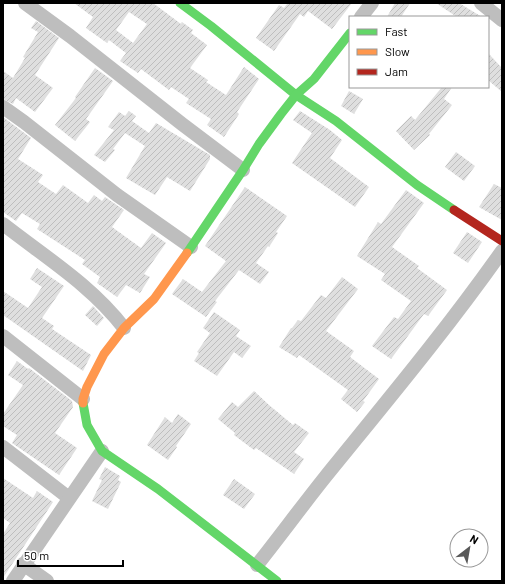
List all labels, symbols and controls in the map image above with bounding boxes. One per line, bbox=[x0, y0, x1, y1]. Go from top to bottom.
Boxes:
legend bbox=[349, 16, 489, 88]
text: Fast bbox=[385, 24, 408, 38]
text: Slow bbox=[385, 44, 410, 58]
text: Jam bbox=[385, 64, 408, 78]
north arrow bbox=[449, 528, 489, 568]
text: N bbox=[468, 532, 481, 546]
scale bar bbox=[18, 542, 123, 568]
text: 50 m bbox=[24, 548, 49, 562]

